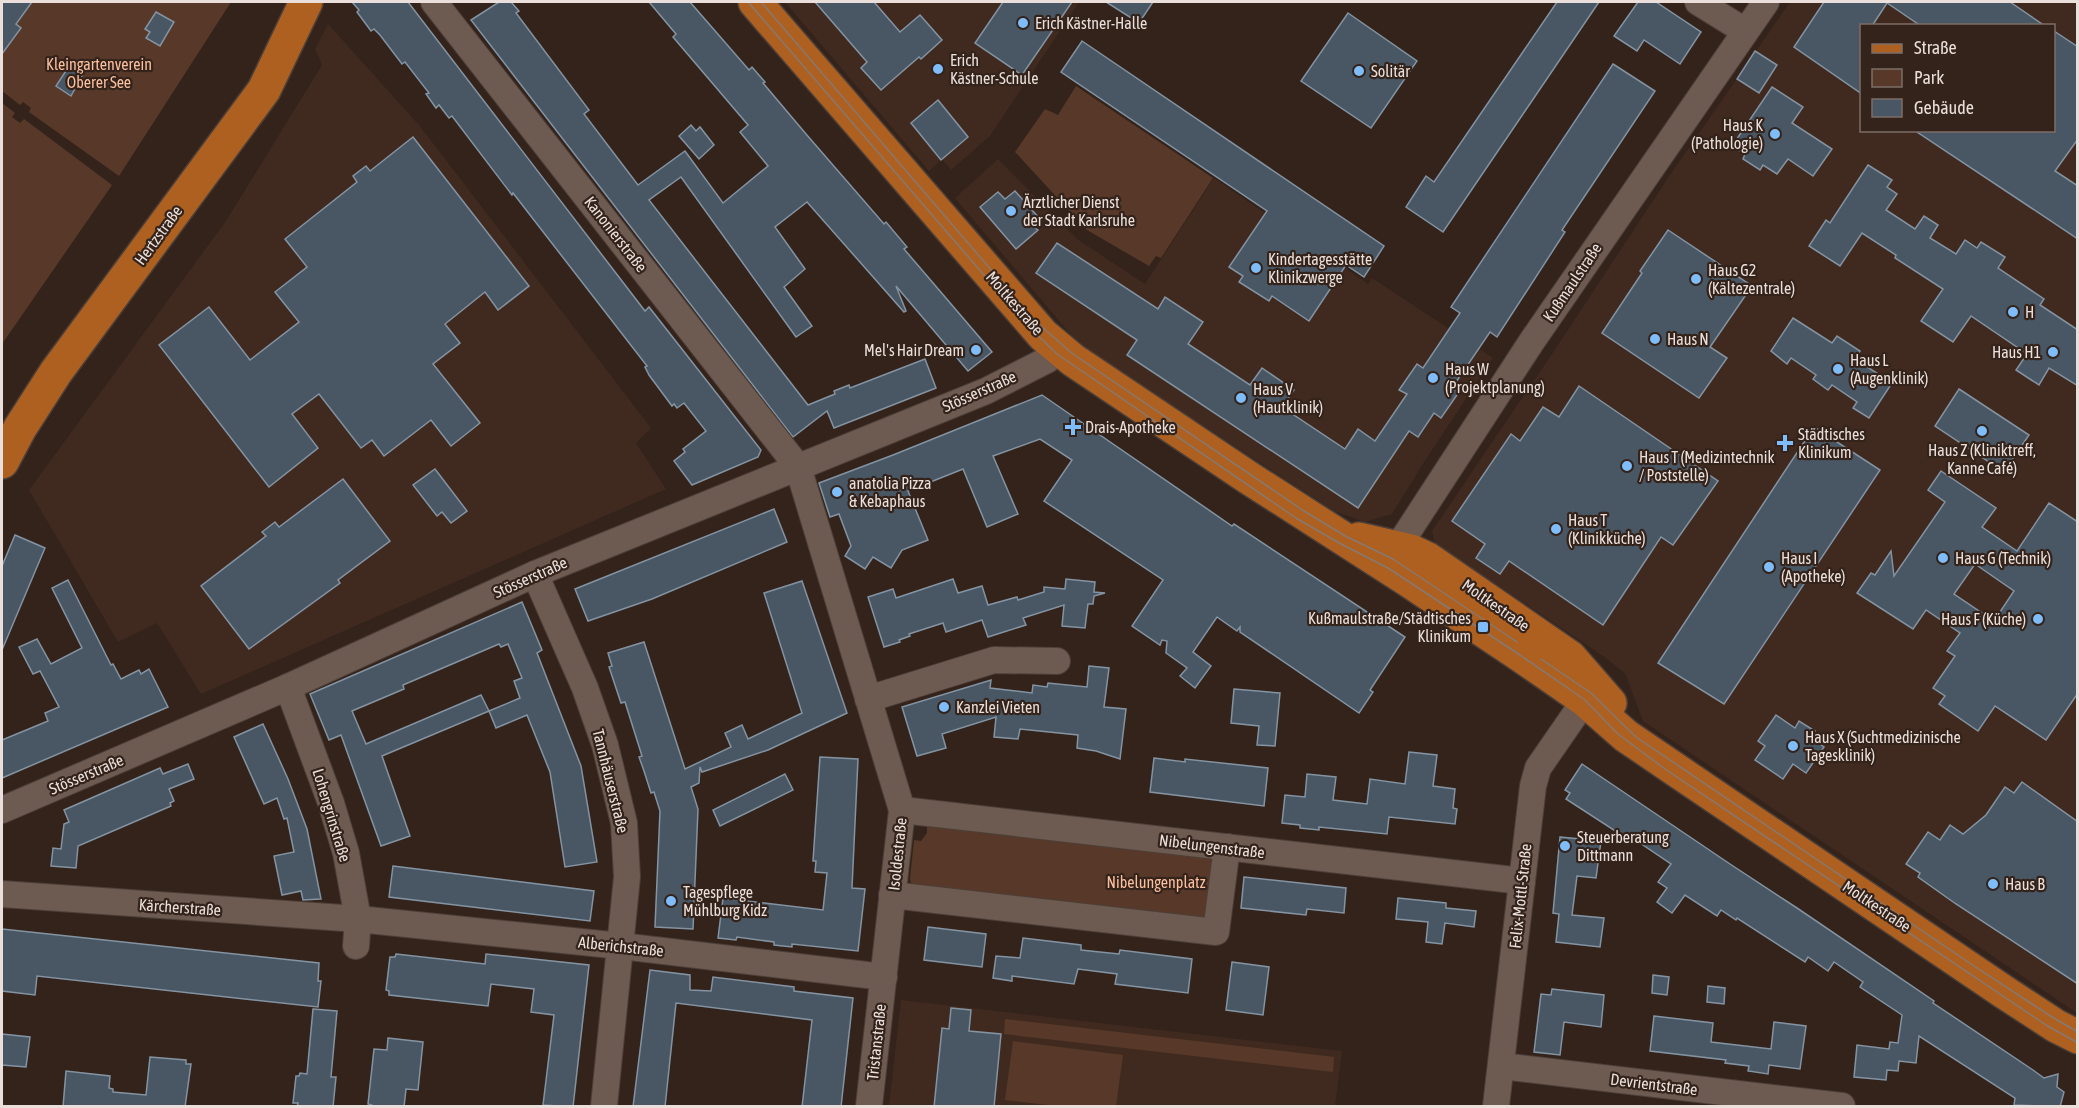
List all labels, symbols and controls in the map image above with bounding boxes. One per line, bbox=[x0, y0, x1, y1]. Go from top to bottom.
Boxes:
place label: Erich Kästner-Halle bbox=[1035, 14, 1147, 32]
marker: Erich Kästner-Halle bbox=[1016, 16, 1030, 30]
legend bbox=[1860, 24, 2055, 132]
text: Straße bbox=[1914, 37, 1957, 58]
place label: Erich Kästner-Schule bbox=[950, 51, 1038, 87]
park label: Kleingartenverein Oberer See bbox=[46, 55, 152, 91]
marker: Erich Kästner-Schule bbox=[931, 62, 945, 76]
place label: Solitär bbox=[1371, 62, 1410, 80]
marker: Solitär bbox=[1352, 64, 1366, 78]
text: Park bbox=[1914, 67, 1944, 88]
text: Gebäude bbox=[1914, 97, 1974, 118]
place label: Haus K (Pathologie) bbox=[1691, 116, 1763, 153]
marker: Haus K (Pathologie) bbox=[1768, 127, 1782, 141]
street label: Kanonierstraße bbox=[581, 193, 651, 275]
place label: Ärztlicher Dienst der Stadt Karlsruhe bbox=[1023, 193, 1135, 229]
street label: Hertzstraße bbox=[131, 202, 185, 268]
marker: Ärztlicher Dienst der Stadt Karlsruhe bbox=[1004, 204, 1018, 218]
street label: Kußmaulstraße bbox=[1539, 239, 1605, 325]
place label: Kindertagesstätte Klinikzwerge bbox=[1268, 250, 1372, 287]
marker: Kindertagesstätte Klinikzwerge bbox=[1249, 261, 1263, 275]
place label: Haus G2 (Kältezentrale) bbox=[1708, 261, 1795, 298]
street label: Moltkestraße bbox=[983, 268, 1047, 338]
marker: Haus G2 (Kältezentrale) bbox=[1689, 272, 1703, 286]
place label: H bbox=[2025, 303, 2034, 321]
marker: H bbox=[2006, 305, 2020, 319]
place label: Haus N bbox=[1667, 330, 1709, 348]
marker: Haus N bbox=[1648, 332, 1662, 346]
place label: Mel's Hair Dream bbox=[864, 341, 964, 359]
marker: Mel's Hair Dream bbox=[969, 343, 983, 357]
place label: Haus H1 bbox=[1992, 343, 2041, 361]
marker: Haus H1 bbox=[2046, 345, 2060, 359]
place label: Haus L (Augenklinik) bbox=[1850, 351, 1928, 388]
place label: Haus W (Projektplanung) bbox=[1445, 360, 1545, 397]
marker: Haus L (Augenklinik) bbox=[1831, 362, 1845, 376]
street label: Stösserstraße bbox=[939, 367, 1019, 415]
marker: Haus W (Projektplanung) bbox=[1426, 371, 1440, 385]
place label: Haus V (Hautklinik) bbox=[1253, 380, 1323, 417]
marker: Haus V (Hautklinik) bbox=[1234, 391, 1248, 405]
place label: Drais-Apotheke bbox=[1085, 418, 1176, 437]
marker: Drais-Apotheke bbox=[1066, 420, 1080, 434]
marker: Haus Z (Kliniktreff, Kanne Café) bbox=[1975, 424, 1989, 438]
place label: Städtisches Klinikum bbox=[1798, 425, 1865, 461]
marker: Städtisches Klinikum bbox=[1776, 434, 1794, 452]
place label: Haus Z (Kliniktreff, Kanne Café) bbox=[1928, 441, 2036, 478]
place label: Haus T (Medizintechnik / Poststelle) bbox=[1639, 448, 1775, 485]
marker: Haus T (Medizintechnik / Poststelle) bbox=[1620, 459, 1634, 473]
place label: anatolia Pizza & Kebaphaus bbox=[849, 474, 931, 511]
marker: anatolia Pizza & Kebaphaus bbox=[830, 485, 844, 499]
place label: Haus T (Klinikküche) bbox=[1568, 511, 1646, 548]
marker: Haus T (Klinikküche) bbox=[1549, 522, 1563, 536]
place label: Haus I (Apotheke) bbox=[1781, 549, 1845, 586]
place label: Haus G (Technik) bbox=[1955, 549, 2051, 568]
marker: Haus G (Technik) bbox=[1936, 551, 1950, 565]
street label: Stösserstraße bbox=[490, 553, 570, 601]
marker: Haus I (Apotheke) bbox=[1762, 560, 1776, 574]
street label: Moltkestraße bbox=[1459, 575, 1533, 635]
place label: Kußmaulstraße/Städtisches Klinikum bbox=[1308, 609, 1471, 645]
place label: Haus F (Küche) bbox=[1941, 610, 2026, 629]
marker: Haus F (Küche) bbox=[2031, 612, 2045, 626]
marker: Kußmaulstraße/Städtisches Klinikum bbox=[1476, 620, 1490, 634]
place label: Kanzlei Vieten bbox=[956, 698, 1040, 716]
marker: Kanzlei Vieten bbox=[937, 700, 951, 714]
street label: Tannhäuserstraße bbox=[589, 727, 633, 835]
place label: Haus X (Suchtmedizinische Tagesklinik) bbox=[1805, 728, 1961, 765]
marker: Haus X (Suchtmedizinische Tagesklinik) bbox=[1786, 739, 1800, 753]
street label: Stösserstraße bbox=[46, 750, 126, 798]
street label: Lohengrinstraße bbox=[308, 766, 355, 864]
street label: Isoldestraße bbox=[884, 817, 910, 891]
place label: Steuerberatung Dittmann bbox=[1577, 828, 1669, 864]
street label: Nibelungenstraße bbox=[1158, 831, 1266, 862]
marker: Steuerberatung Dittmann bbox=[1558, 839, 1572, 853]
street label: Felix-Mottl-Straße bbox=[1506, 843, 1534, 949]
park label: Nibelungenplatz bbox=[1107, 873, 1206, 892]
place label: Haus B bbox=[2005, 875, 2045, 893]
street label: Moltkestraße bbox=[1840, 877, 1914, 935]
marker: Haus B bbox=[1986, 877, 2000, 891]
place label: Tagespflege Mühlburg Kidz bbox=[683, 883, 767, 920]
marker: Tagespflege Mühlburg Kidz bbox=[664, 894, 678, 908]
street label: Kärcherstraße bbox=[138, 895, 222, 919]
street label: Alberichstraße bbox=[577, 933, 665, 959]
street label: Tristanstraße bbox=[863, 1003, 889, 1081]
street label: Devrientstraße bbox=[1609, 1070, 1699, 1098]

